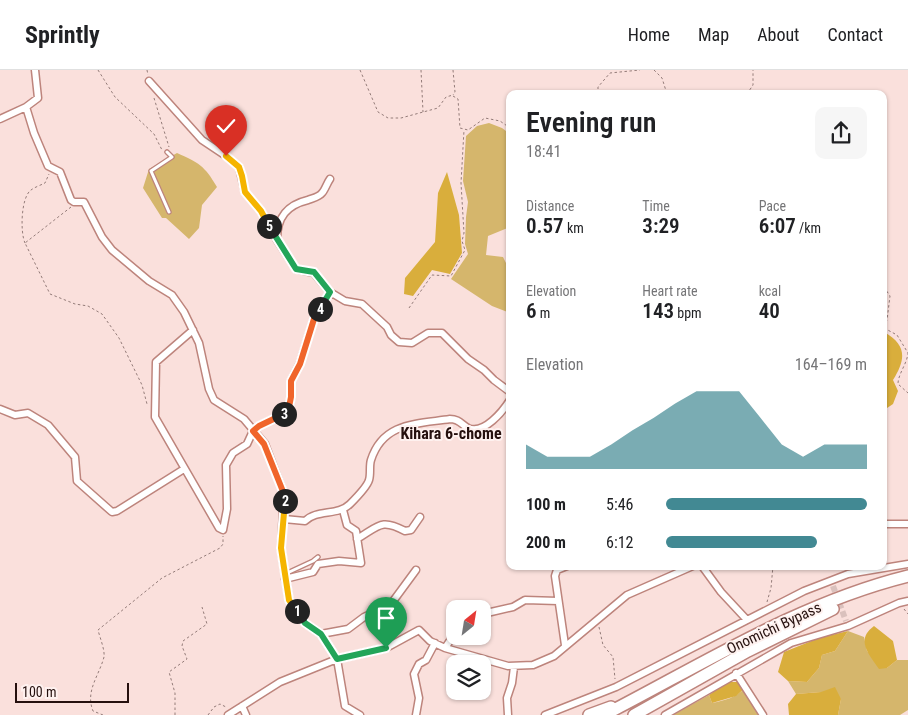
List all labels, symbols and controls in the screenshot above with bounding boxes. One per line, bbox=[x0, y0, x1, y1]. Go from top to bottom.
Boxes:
text: Sprintly bbox=[25, 21, 100, 49]
text: Home bbox=[628, 24, 670, 45]
text: Map bbox=[698, 24, 729, 45]
text: About bbox=[757, 24, 799, 45]
text: Contact bbox=[827, 24, 883, 45]
pin bbox=[205, 105, 247, 156]
text: Evening run bbox=[526, 106, 656, 139]
button: share bbox=[815, 107, 867, 159]
icon: check bbox=[212, 112, 240, 140]
text: 18:41 bbox=[526, 142, 561, 161]
text: Distance bbox=[526, 198, 574, 214]
text: Time bbox=[642, 198, 670, 214]
text: Pace bbox=[759, 198, 786, 214]
pin: 5 bbox=[256, 214, 282, 238]
text: 0.57 bbox=[526, 214, 564, 238]
text: 3:29 bbox=[642, 214, 680, 238]
text: 6:07 bbox=[759, 214, 796, 238]
text: 5 bbox=[266, 218, 273, 234]
text: km bbox=[564, 220, 584, 236]
text: /km bbox=[796, 220, 821, 236]
text: Elevation bbox=[526, 283, 576, 299]
text: Heart rate bbox=[642, 283, 698, 299]
text: kcal bbox=[759, 283, 781, 299]
pin: 4 bbox=[308, 296, 332, 322]
text: 6 bbox=[526, 299, 537, 323]
text: 143 bbox=[642, 299, 674, 323]
text: 40 bbox=[759, 299, 780, 323]
text: 4 bbox=[317, 301, 324, 317]
text: m bbox=[537, 305, 550, 321]
text: bpm bbox=[674, 305, 702, 321]
text: Elevation bbox=[526, 355, 584, 374]
text: 164–169 m bbox=[795, 355, 867, 374]
pin: 3 bbox=[272, 402, 296, 426]
text: 3 bbox=[281, 406, 288, 422]
district label: Kihara 6-chome bbox=[400, 424, 502, 443]
pin: 2 bbox=[272, 488, 298, 514]
text: 2 bbox=[282, 493, 289, 509]
text: 100 m bbox=[526, 495, 566, 514]
text: 5:46 bbox=[606, 495, 633, 514]
text: 200 m bbox=[526, 533, 566, 552]
text: 6:12 bbox=[606, 533, 633, 552]
pin bbox=[365, 597, 407, 648]
pin: 1 bbox=[284, 598, 310, 624]
street label: Onomichi Bypass bbox=[724, 598, 824, 658]
north arrow bbox=[446, 600, 491, 645]
map controls bbox=[446, 600, 491, 700]
text: 1 bbox=[294, 603, 301, 619]
icon: arrive bbox=[372, 604, 400, 632]
button: layers bbox=[446, 655, 491, 700]
scale bar bbox=[15, 680, 129, 703]
text: 100 m bbox=[22, 684, 57, 700]

